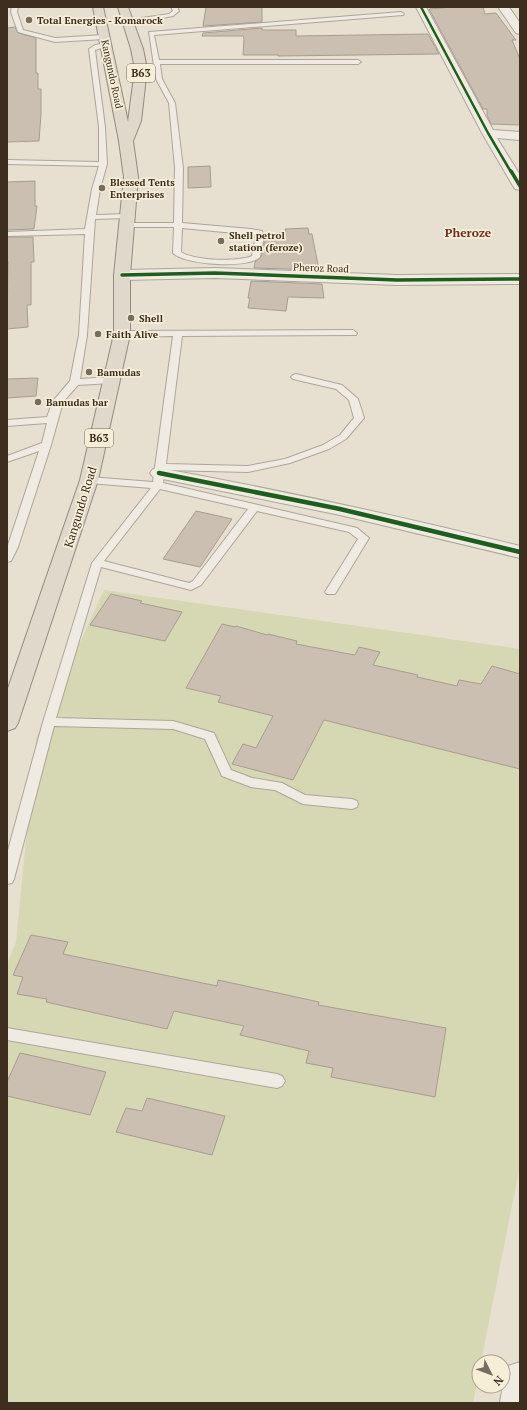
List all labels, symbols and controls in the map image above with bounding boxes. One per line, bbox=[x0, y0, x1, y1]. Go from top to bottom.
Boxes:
place label: Total Energies - Komarock bbox=[37, 14, 163, 27]
marker: Total Energies - Komarock bbox=[24, 15, 34, 25]
street label: Kangundo Road bbox=[98, 38, 126, 110]
road number: B63 bbox=[127, 64, 155, 82]
place label: Blessed Tents Enterprises bbox=[110, 176, 175, 201]
marker: Blessed Tents Enterprises bbox=[97, 183, 107, 193]
district label: Pheroze bbox=[445, 225, 492, 240]
place label: Shell petrol station (feroze) bbox=[229, 229, 303, 254]
marker: Shell petrol station (feroze) bbox=[216, 236, 226, 246]
street label: Pheroz Road bbox=[293, 261, 350, 275]
place label: Shell bbox=[139, 312, 164, 325]
marker: Shell bbox=[126, 313, 136, 323]
place label: Faith Alive bbox=[106, 328, 159, 341]
marker: Faith Alive bbox=[93, 329, 103, 339]
place label: Bamudas bbox=[97, 366, 141, 379]
marker: Bamudas bbox=[84, 367, 94, 377]
place label: Bamudas bar bbox=[46, 396, 109, 409]
marker: Bamudas bar bbox=[33, 397, 43, 407]
road number: B63 bbox=[85, 429, 113, 447]
street label: Kangundo Road bbox=[61, 464, 100, 549]
north arrow bbox=[471, 1354, 511, 1394]
text: N bbox=[490, 1373, 506, 1389]

